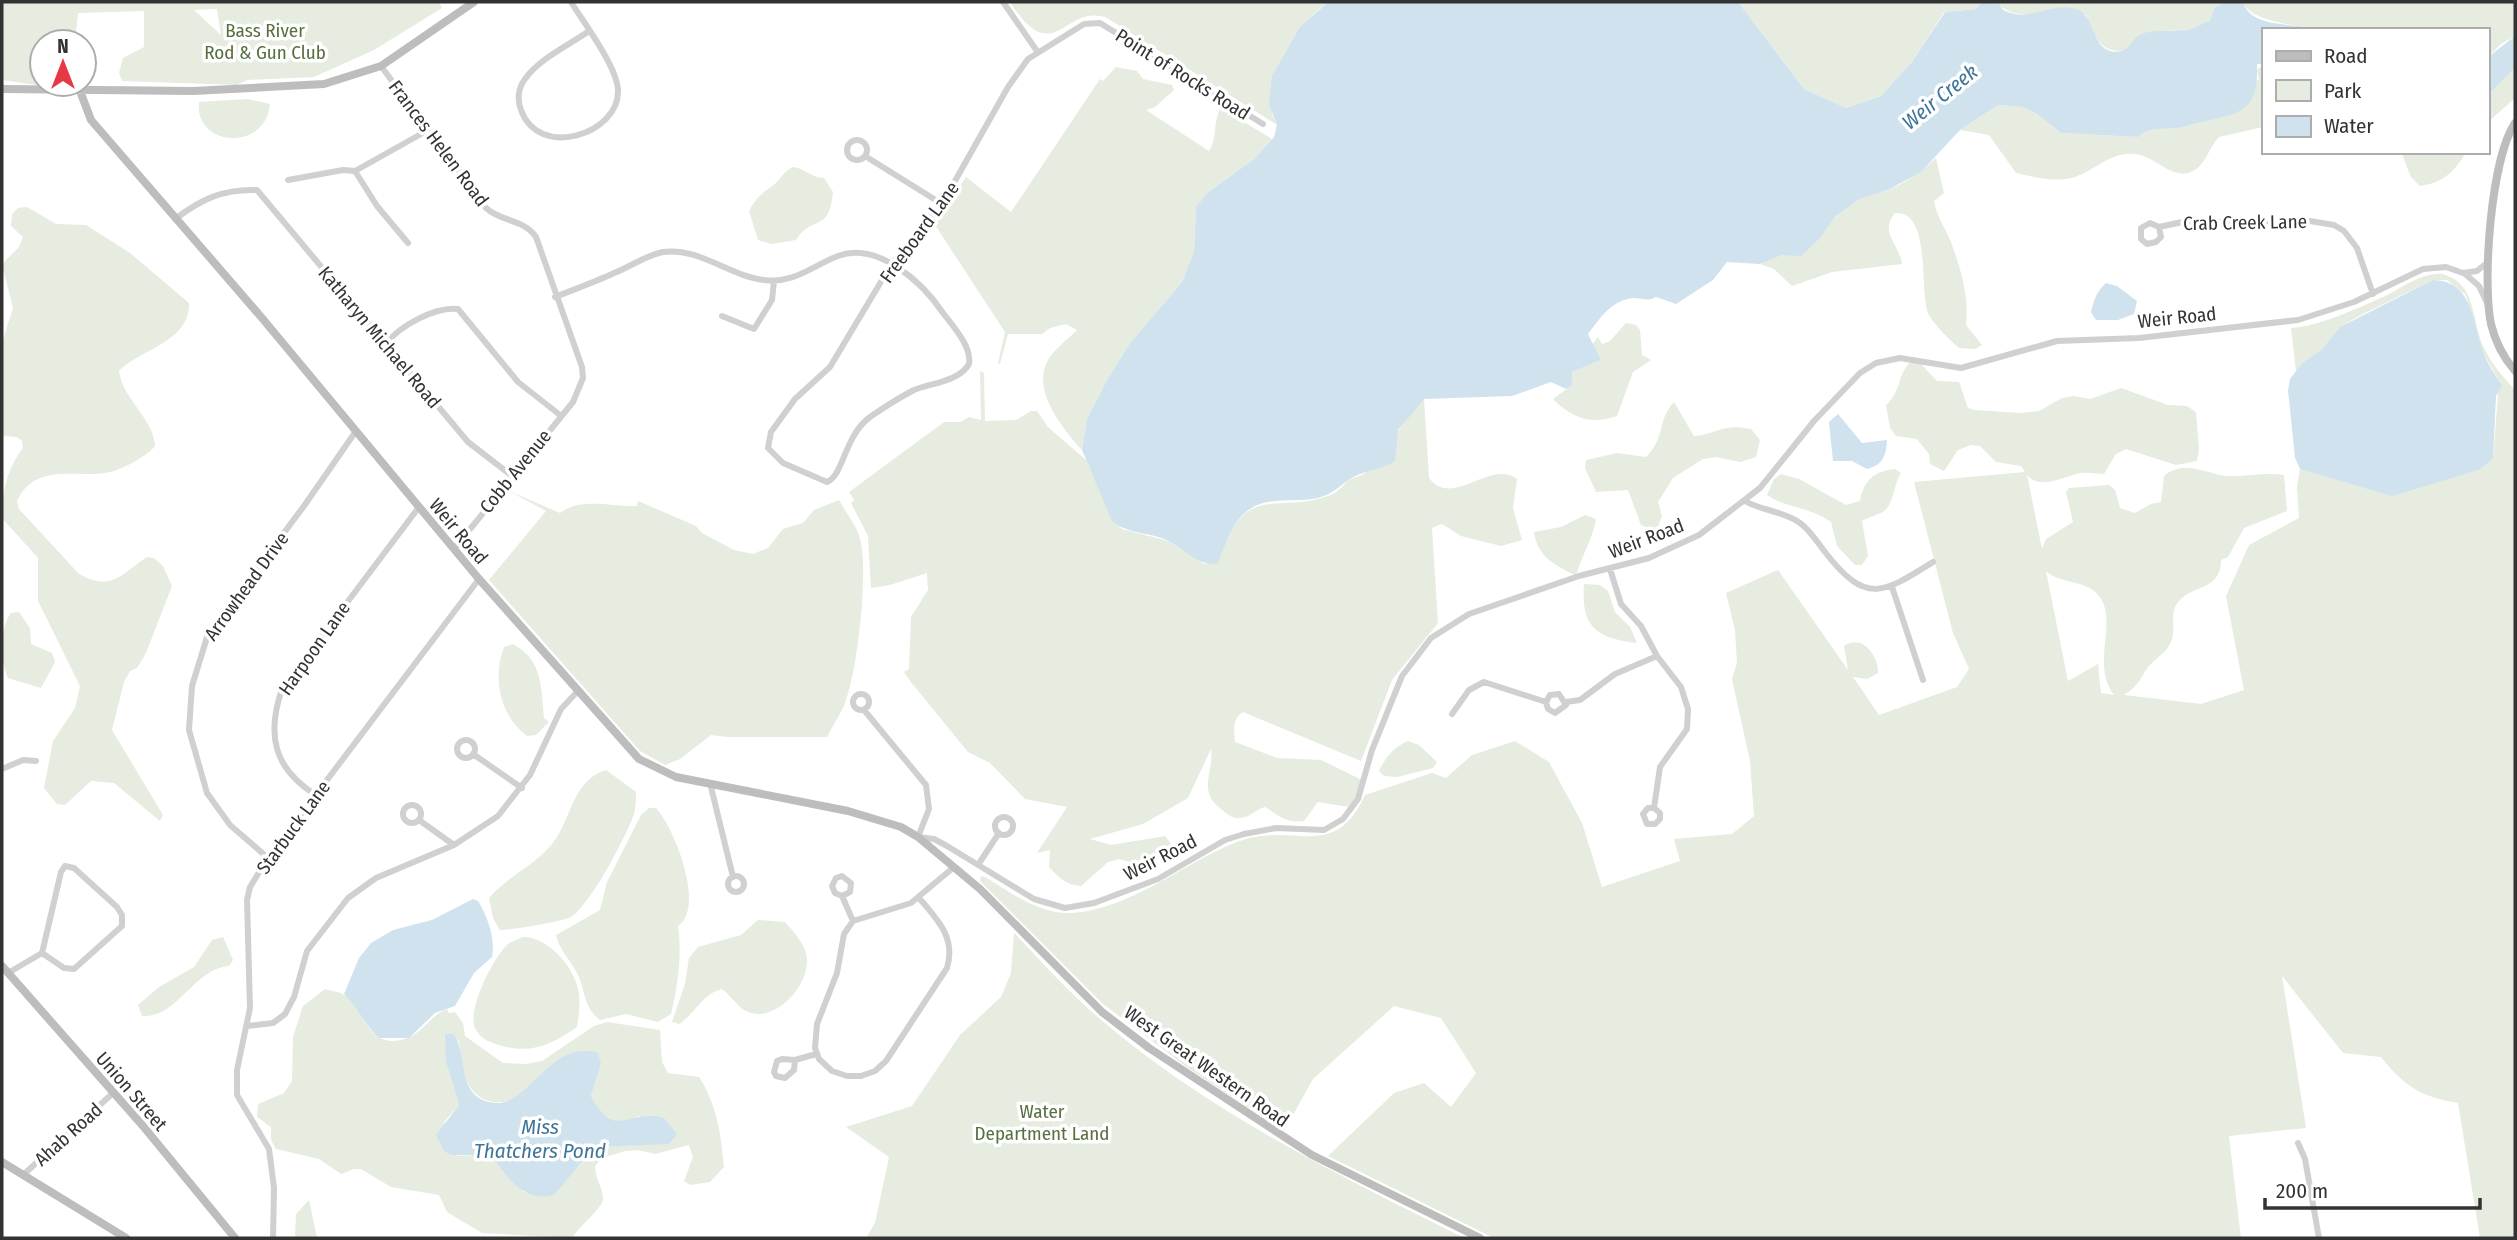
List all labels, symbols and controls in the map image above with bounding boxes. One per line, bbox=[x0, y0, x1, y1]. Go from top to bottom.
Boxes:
park label: Bass River Rod & Gun Club bbox=[204, 19, 326, 64]
street label: Point of Rocks Road bbox=[1111, 24, 1254, 125]
north arrow bbox=[28, 28, 98, 98]
legend bbox=[2262, 28, 2489, 154]
text: N bbox=[57, 35, 69, 58]
text: Road bbox=[2324, 43, 2368, 69]
water label: Weir Creek bbox=[1897, 59, 1983, 135]
street label: Frances Helen Road bbox=[384, 76, 493, 211]
text: Park bbox=[2324, 78, 2362, 104]
text: Water bbox=[2324, 113, 2374, 139]
street label: Freeboard Lane bbox=[875, 177, 964, 287]
street label: Crab Creek Lane bbox=[2183, 210, 2307, 235]
street label: Katharyn Michael Road bbox=[313, 262, 446, 413]
street label: Weir Road bbox=[2137, 302, 2217, 333]
street label: Cobb Avenue bbox=[475, 425, 556, 518]
street label: Weir Road bbox=[425, 494, 493, 569]
street label: Weir Road bbox=[1605, 514, 1687, 563]
street label: Arrowhead Drive bbox=[199, 528, 293, 645]
street label: Harpoon Lane bbox=[274, 597, 355, 700]
street label: Starbuck Lane bbox=[252, 776, 335, 879]
street label: Weir Road bbox=[1120, 829, 1201, 886]
street label: West Great Western Road bbox=[1120, 1001, 1293, 1132]
street label: Union Street bbox=[91, 1047, 173, 1136]
street label: Ahab Road bbox=[30, 1098, 107, 1171]
park label: Water Department Land bbox=[975, 1100, 1110, 1145]
water label: Miss Thatchers Pond bbox=[474, 1114, 606, 1164]
scale bar bbox=[2265, 1166, 2480, 1210]
text: 200 m bbox=[2276, 1178, 2328, 1204]

